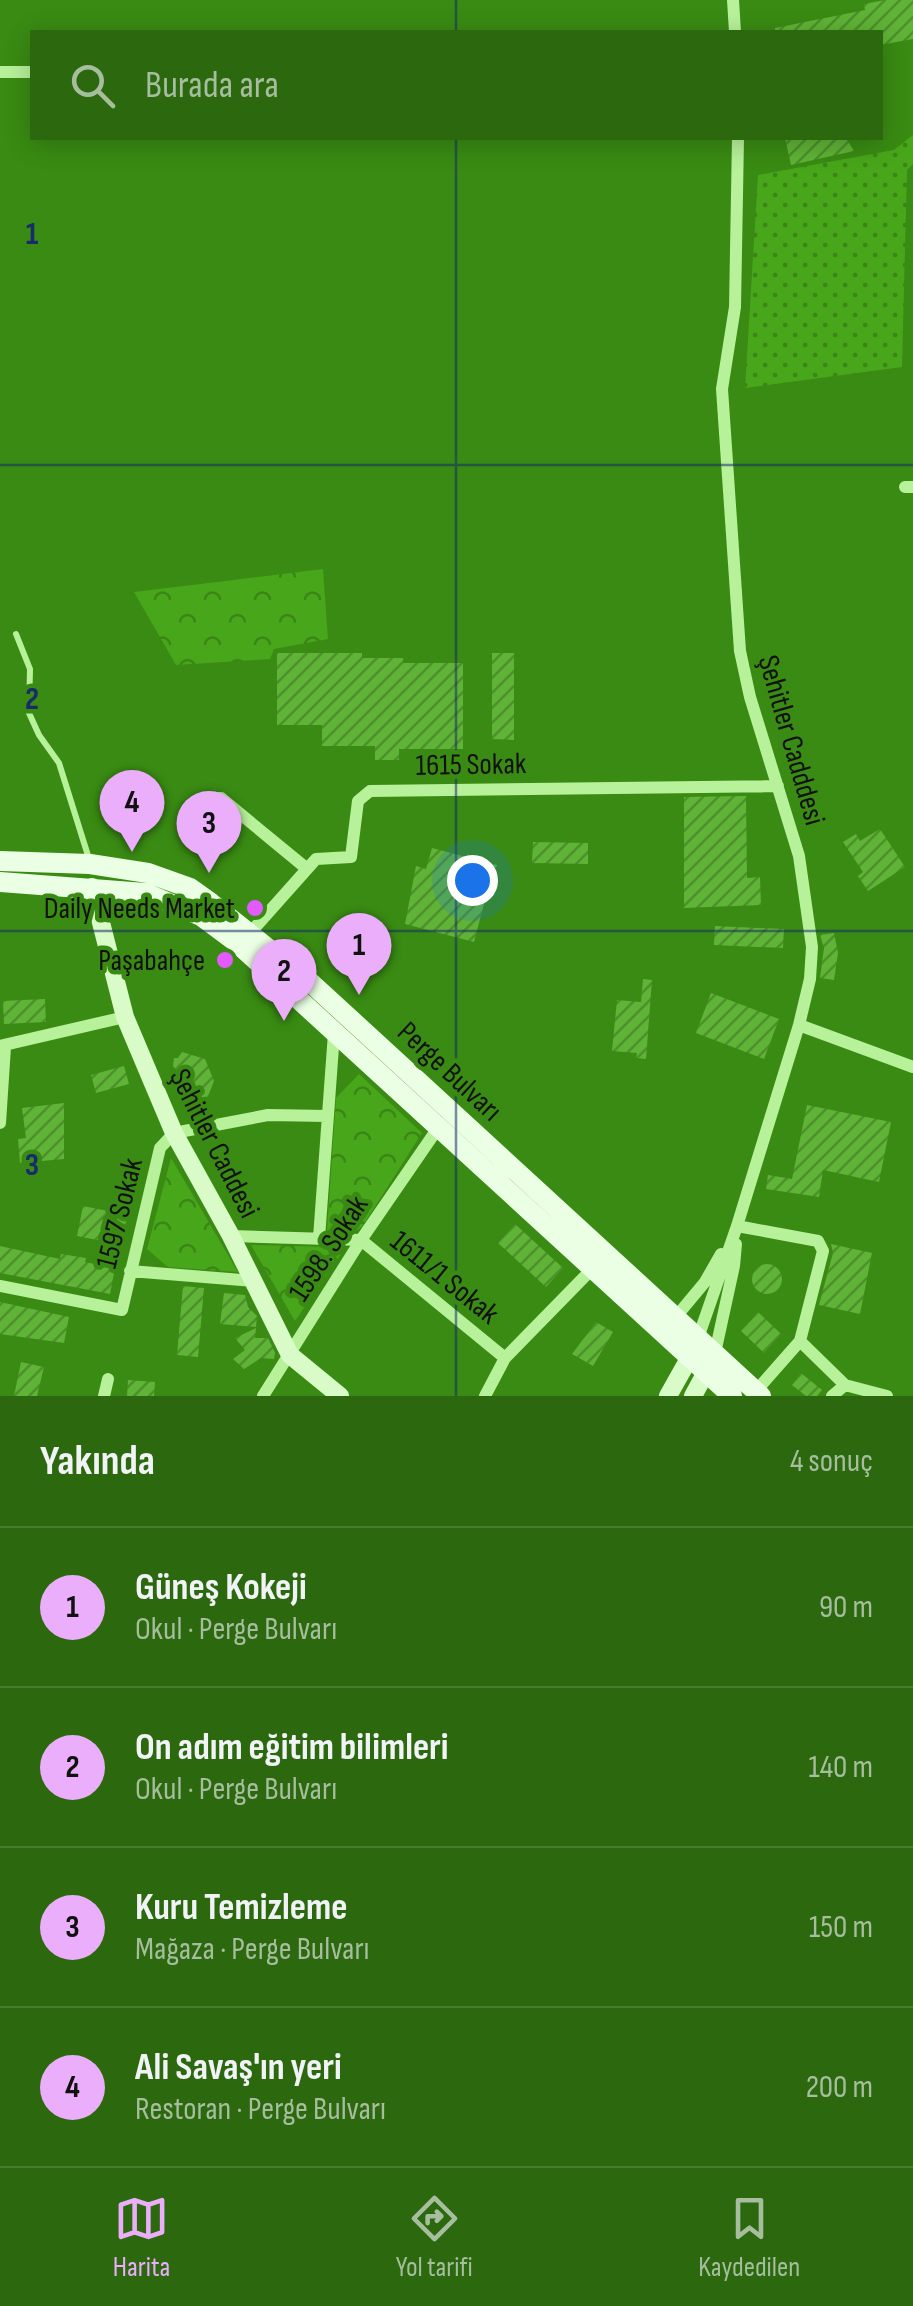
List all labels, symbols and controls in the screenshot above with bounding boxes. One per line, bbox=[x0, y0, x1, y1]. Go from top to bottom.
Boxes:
search box bbox=[30, 30, 883, 140]
icon: search bbox=[65, 58, 120, 113]
text: Burada ara bbox=[145, 63, 279, 108]
text: 1 bbox=[26, 215, 39, 254]
street label: Şehitler Cadddesi bbox=[750, 651, 832, 829]
text: 2 bbox=[25, 680, 39, 719]
street label: 1615 Sokak bbox=[415, 746, 527, 784]
pin: 4 bbox=[100, 770, 164, 852]
pin: 3 bbox=[176, 790, 242, 873]
your location bbox=[447, 855, 498, 906]
place label: Daily Needs Market bbox=[44, 891, 235, 927]
marker: Daily Needs Market bbox=[244, 897, 266, 919]
pin: 1 bbox=[326, 912, 392, 995]
pin: 2 bbox=[252, 938, 316, 1021]
place label: Paşabahçe bbox=[98, 943, 205, 979]
marker: Paşabahçe bbox=[214, 949, 236, 971]
street label: Perge Bulvarı bbox=[390, 1014, 509, 1129]
street label: Şehitler Caddesi bbox=[161, 1063, 267, 1224]
text: 3 bbox=[25, 1146, 39, 1185]
street label: 1597 Sokak bbox=[89, 1154, 151, 1272]
street label: 1598. Sokak bbox=[281, 1188, 377, 1308]
street label: 1611/1 Sokak bbox=[383, 1223, 506, 1333]
text: Yakında bbox=[40, 1436, 155, 1487]
text: 4 sonuç bbox=[790, 1442, 873, 1481]
text: Güneş Kokeji bbox=[135, 1565, 307, 1610]
text: 1 bbox=[66, 1588, 79, 1627]
text: 90 m bbox=[819, 1588, 873, 1627]
text: Okul · Perge Bulvarı bbox=[135, 1610, 337, 1649]
text: On adım eğitim bilimleri bbox=[135, 1725, 449, 1770]
text: 2 bbox=[65, 1748, 80, 1787]
text: 140 m bbox=[809, 1748, 873, 1787]
text: Okul · Perge Bulvarı bbox=[135, 1770, 337, 1809]
text: Kuru Temizleme bbox=[135, 1885, 347, 1930]
text: 3 bbox=[65, 1908, 80, 1947]
text: 150 m bbox=[809, 1908, 873, 1947]
text: Mağaza · Perge Bulvarı bbox=[135, 1930, 370, 1969]
text: Ali Savaş'ın yeri bbox=[135, 2045, 342, 2090]
text: 4 bbox=[65, 2068, 80, 2107]
text: 200 m bbox=[806, 2068, 873, 2107]
text: Restoran · Perge Bulvarı bbox=[135, 2090, 386, 2129]
tab: Harita bbox=[113, 2191, 170, 2284]
tab: Yol tarifi bbox=[396, 2191, 473, 2284]
tab: Kaydedilen bbox=[698, 2191, 800, 2284]

